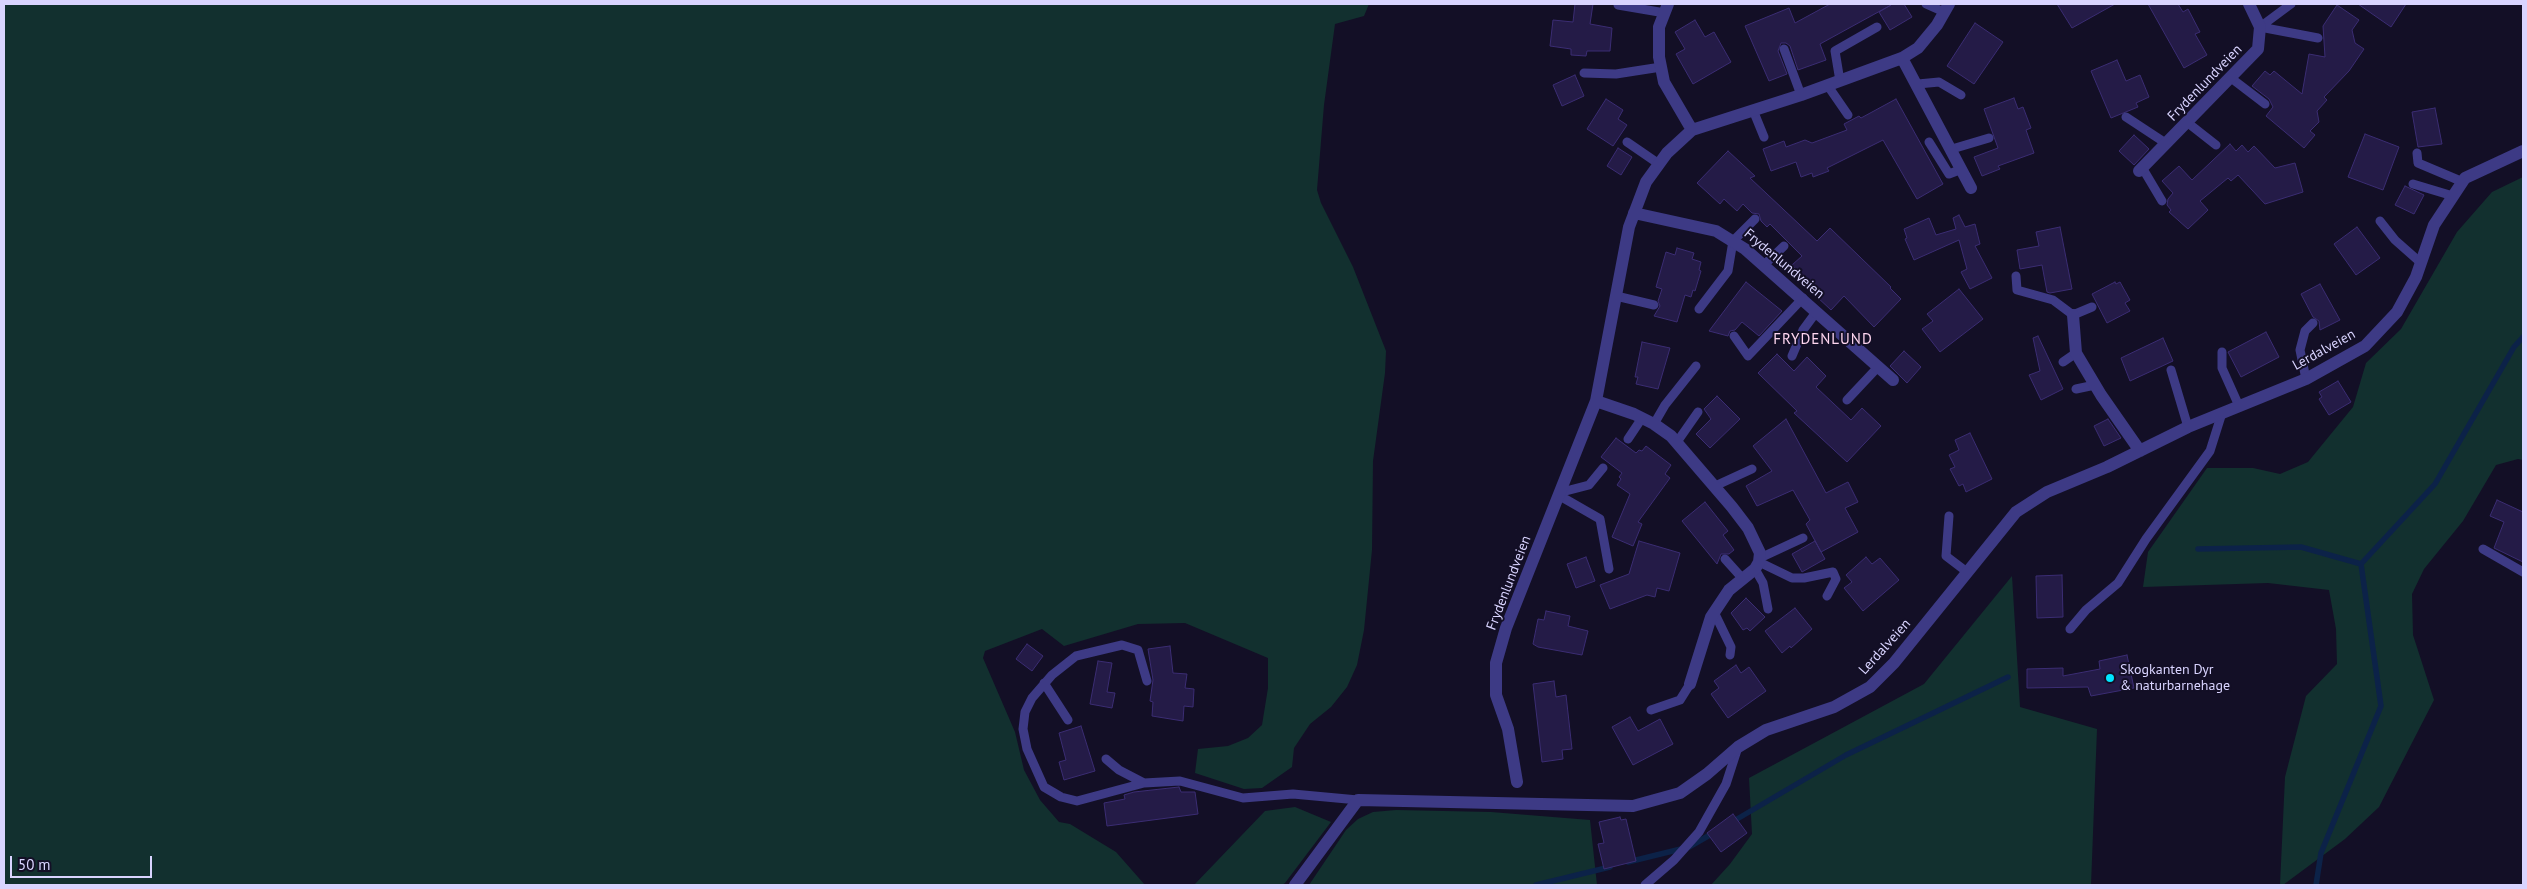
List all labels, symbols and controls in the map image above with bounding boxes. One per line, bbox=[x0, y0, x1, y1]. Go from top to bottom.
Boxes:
street label: Frydenlundveien bbox=[2164, 41, 2246, 125]
street label: Frydenlundveien bbox=[1740, 225, 1828, 303]
street label: Lerdalveien bbox=[2290, 326, 2358, 374]
district label: FRYDENLUND bbox=[1772, 331, 1874, 349]
street label: Frydenlundveien bbox=[1483, 533, 1535, 633]
street label: Lerdalveien bbox=[1856, 616, 1914, 678]
place label: Skogkanten Dyr & naturbarnehage bbox=[2120, 662, 2230, 694]
marker: Skogkanten Dyr & naturbarnehage bbox=[2104, 672, 2116, 684]
scale bar bbox=[12, 846, 155, 878]
text: 50 m bbox=[18, 855, 51, 874]

